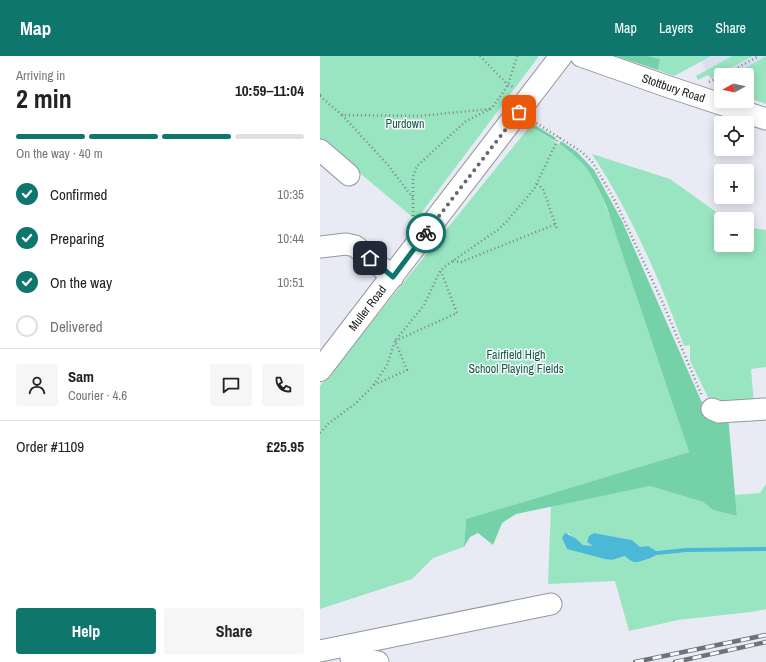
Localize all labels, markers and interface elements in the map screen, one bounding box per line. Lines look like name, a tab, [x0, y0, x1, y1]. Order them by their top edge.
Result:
text: Map	[20, 15, 51, 41]
text: Map	[615, 19, 637, 37]
text: Layers	[659, 19, 693, 37]
text: Share	[715, 19, 746, 37]
text: Arriving in	[16, 67, 65, 84]
north arrow	[714, 68, 754, 108]
map controls	[714, 68, 754, 252]
street label: Stottbury Road	[640, 70, 707, 106]
text: 10:59–11:04	[235, 80, 304, 101]
text: 2 min	[16, 81, 72, 116]
pin	[502, 95, 536, 129]
icon: bag	[508, 101, 530, 123]
park label: Purdown	[386, 116, 424, 132]
button: locate	[714, 116, 754, 156]
text: On the way · 40 m	[16, 145, 103, 162]
button: +	[714, 164, 754, 204]
icon: check	[16, 183, 38, 205]
text: Confirmed	[50, 184, 107, 205]
text: 10:35	[277, 186, 304, 203]
button: −	[714, 212, 754, 252]
courier	[406, 213, 446, 253]
icon: bike	[415, 222, 437, 244]
icon: check	[16, 227, 38, 249]
text: Preparing	[50, 228, 104, 249]
text: 10:44	[277, 230, 304, 247]
pin	[353, 241, 387, 275]
icon: home	[359, 247, 381, 269]
icon: check	[16, 271, 38, 293]
text: On the way	[50, 272, 112, 293]
text: 10:51	[277, 274, 304, 291]
street label: Muller Road	[345, 282, 390, 334]
text: Delivered	[50, 316, 103, 337]
park label: Fairfield High School Playing Fields	[468, 347, 564, 377]
button: person	[16, 364, 58, 406]
button: chat	[210, 364, 252, 406]
button: phone	[262, 364, 304, 406]
text: Sam	[68, 366, 94, 387]
text: Courier · 4.6	[68, 387, 127, 404]
text: Order #1109	[16, 436, 84, 457]
text: £25.95	[266, 436, 304, 457]
button: Help	[16, 608, 156, 654]
button: Share	[164, 608, 304, 654]

